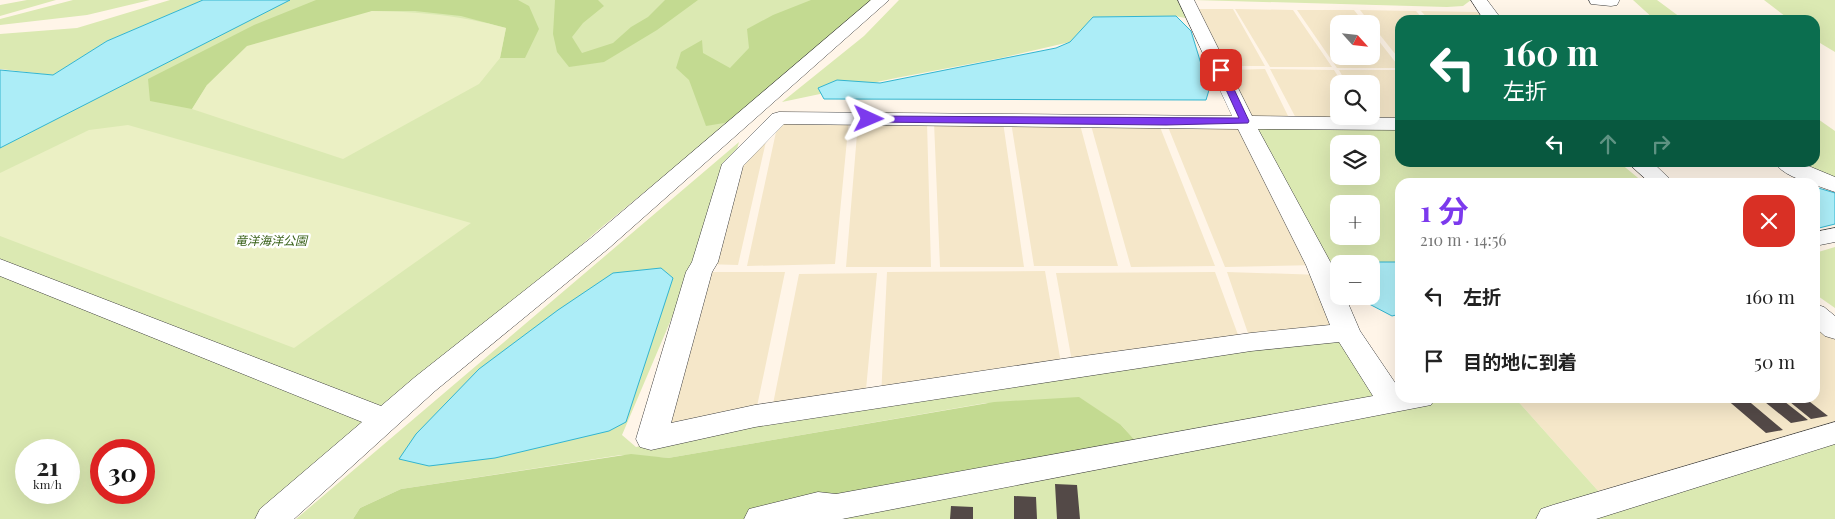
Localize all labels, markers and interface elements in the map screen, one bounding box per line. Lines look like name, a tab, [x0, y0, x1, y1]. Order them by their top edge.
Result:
north arrow	[1330, 15, 1380, 65]
map controls	[1330, 15, 1380, 305]
text: 160 m	[1503, 28, 1598, 75]
icon: left	[1420, 35, 1485, 100]
pin	[1200, 49, 1242, 91]
icon: arrive	[1207, 56, 1235, 84]
button: search	[1330, 75, 1380, 125]
text: 左折	[1503, 75, 1547, 105]
position arrow	[842, 92, 894, 144]
icon: left	[1541, 130, 1569, 158]
icon: ahead	[1594, 130, 1622, 158]
icon: right	[1647, 130, 1675, 158]
button: layers	[1330, 135, 1380, 185]
text: 1 分	[1420, 190, 1468, 230]
button: +	[1330, 195, 1380, 245]
button: close	[1743, 195, 1795, 247]
text: 210 m · 14:56	[1420, 229, 1507, 250]
park label: 竜洋海洋公園	[235, 232, 309, 248]
button: −	[1330, 255, 1380, 305]
icon: left	[1420, 282, 1448, 310]
text: 左折	[1463, 283, 1501, 309]
text: 160 m	[1745, 283, 1795, 309]
icon: arrive	[1420, 347, 1448, 375]
text: 目的地に到着	[1463, 348, 1577, 374]
text: 50 m	[1754, 348, 1795, 374]
speed limit sign: 30	[90, 439, 155, 504]
text: 21	[36, 449, 59, 482]
text: km/h	[33, 476, 62, 492]

